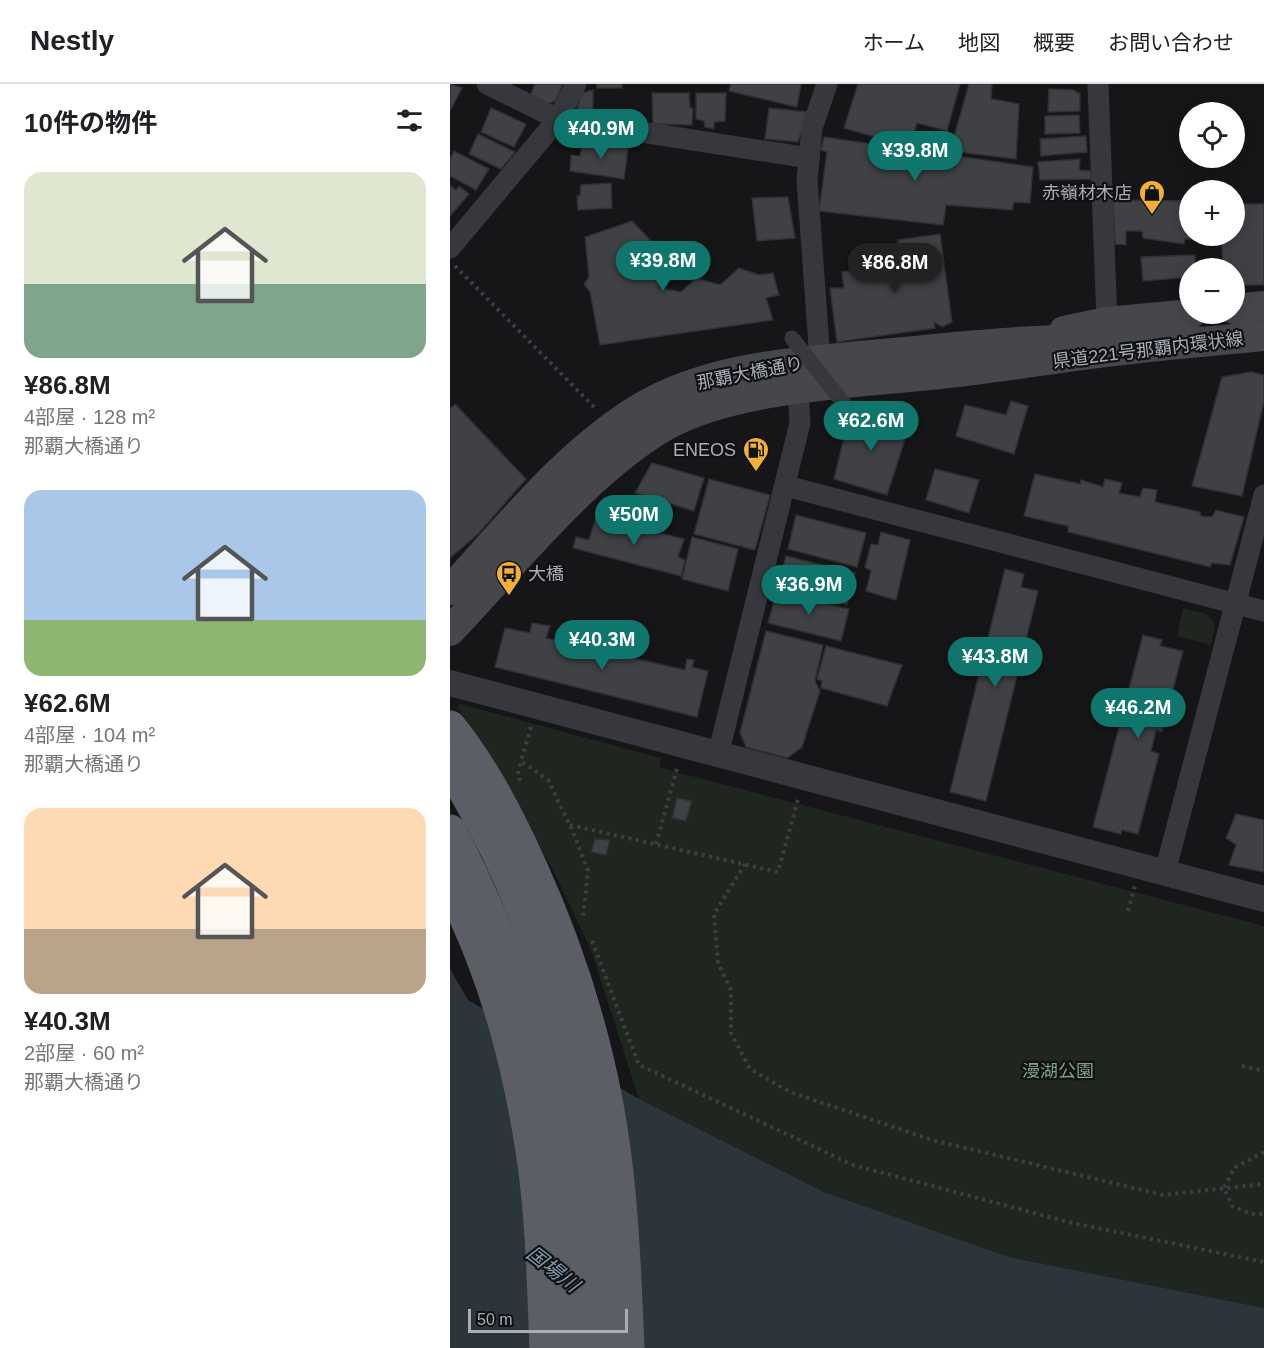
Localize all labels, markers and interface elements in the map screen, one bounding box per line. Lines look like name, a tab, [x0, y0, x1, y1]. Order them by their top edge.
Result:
text: Nestly	[30, 25, 114, 56]
text: ホーム	[863, 31, 925, 54]
text: 地図	[958, 31, 1000, 54]
text: 概要	[1033, 31, 1075, 54]
text: お問い合わせ	[1108, 31, 1234, 54]
map controls	[1179, 102, 1245, 324]
button: locate	[1179, 102, 1245, 168]
icon: filters	[393, 104, 426, 137]
text: 10件の物件	[24, 108, 157, 138]
pin: ¥40.9M	[552, 109, 650, 160]
text: ¥40.9M	[568, 117, 634, 139]
pin: ¥39.8M	[866, 131, 964, 182]
text: ¥39.8M	[882, 139, 948, 161]
shop icon: 赤嶺材木店	[1137, 178, 1167, 216]
button: +	[1179, 180, 1245, 246]
place label: 赤嶺材木店	[1042, 183, 1132, 203]
icon: home	[171, 211, 279, 319]
pin: ¥39.8M	[614, 241, 712, 292]
pin: ¥86.8M	[846, 243, 944, 294]
text: ¥39.8M	[630, 249, 696, 271]
text: ¥86.8M	[862, 251, 928, 273]
button: −	[1179, 258, 1245, 324]
street label: 県道221号那覇内環状線	[1051, 328, 1245, 372]
street label: 那覇大橋通り	[695, 353, 805, 393]
text: ¥86.8M	[24, 370, 111, 400]
pin: ¥62.6M	[822, 401, 920, 452]
text: 4部屋 · 128 m²	[24, 406, 155, 428]
text: ¥62.6M	[838, 409, 904, 431]
text: 那覇大橋通り	[24, 435, 144, 457]
fuel station icon: ENEOS	[741, 435, 771, 473]
place label: ENEOS	[673, 440, 736, 460]
pin: ¥50M	[598, 495, 670, 546]
text: ¥50M	[609, 503, 659, 525]
icon: home	[171, 529, 279, 637]
bus stop icon: 大橋	[494, 559, 524, 597]
place label: 大橋	[528, 564, 564, 584]
pin: ¥36.9M	[760, 565, 858, 616]
text: ¥36.9M	[776, 573, 842, 595]
pin: ¥40.3M	[553, 620, 651, 671]
text: ¥40.3M	[569, 628, 635, 650]
pin: ¥43.8M	[946, 637, 1044, 688]
text: ¥43.8M	[962, 645, 1028, 667]
text: ¥62.6M	[24, 688, 111, 718]
pin: ¥46.2M	[1089, 688, 1187, 739]
text: ¥46.2M	[1105, 696, 1171, 718]
text: 4部屋 · 104 m²	[24, 724, 155, 746]
text: 那覇大橋通り	[24, 753, 144, 775]
icon: home	[171, 847, 279, 955]
text: ¥40.3M	[24, 1006, 111, 1036]
text: 2部屋 · 60 m²	[24, 1042, 144, 1064]
park label: 漫湖公園	[1022, 1061, 1094, 1081]
text: 那覇大橋通り	[24, 1071, 144, 1093]
water label: 国場川	[523, 1242, 585, 1297]
scale bar	[468, 1306, 628, 1334]
text: 50 m	[477, 1311, 513, 1328]

